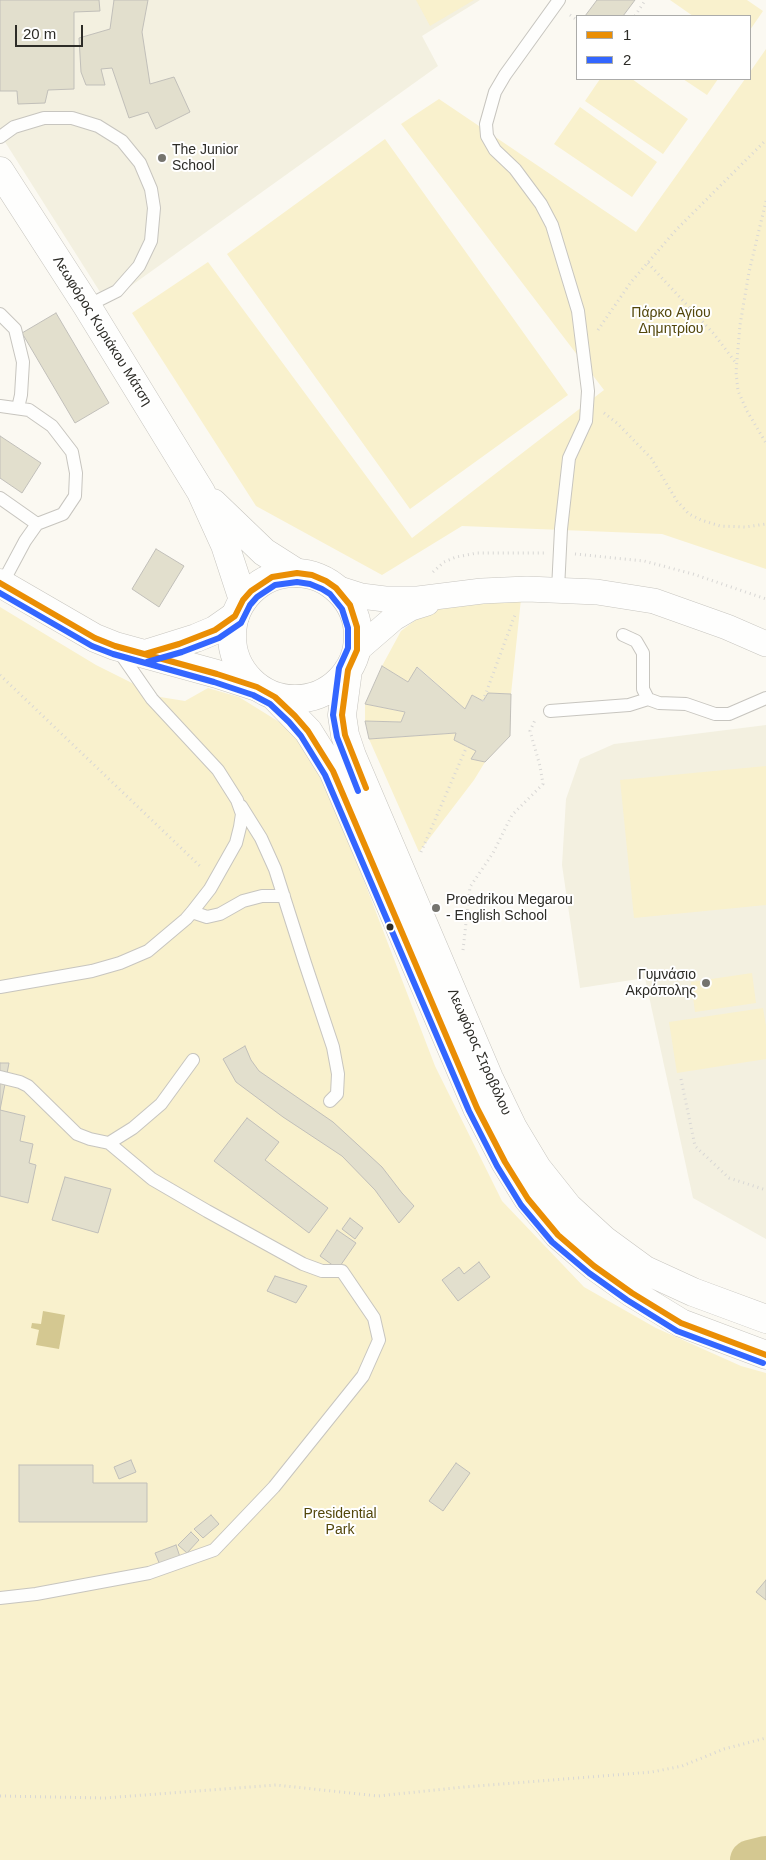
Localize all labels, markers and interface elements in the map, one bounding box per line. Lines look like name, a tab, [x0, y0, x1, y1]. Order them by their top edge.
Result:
scale bar	[18, 15, 85, 47]
legend	[576, 15, 751, 80]
text: 20 m	[23, 25, 56, 42]
text: 1	[623, 26, 631, 43]
text: 2	[623, 51, 631, 68]
place label: The Junior School	[172, 142, 238, 174]
marker: The Junior School	[156, 152, 168, 164]
street label: Λεωφόρος Κυριάκου Μάτση	[49, 253, 155, 409]
park label: Πάρκο Αγίου Δημητρίου	[631, 305, 711, 338]
place label: Proedrikou Megarou - English School	[446, 892, 573, 924]
marker: Proedrikou Megarou - English School	[430, 902, 442, 914]
unlabelled marker	[385, 922, 395, 932]
place label: Γυμνάσιο Ακρόπολης	[626, 967, 696, 1000]
marker: Γυμνάσιο Ακρόπολης	[700, 977, 712, 989]
street label: Λεωφόρος Στροβόλου	[443, 986, 515, 1118]
park label: Presidential Park	[303, 1506, 377, 1538]

